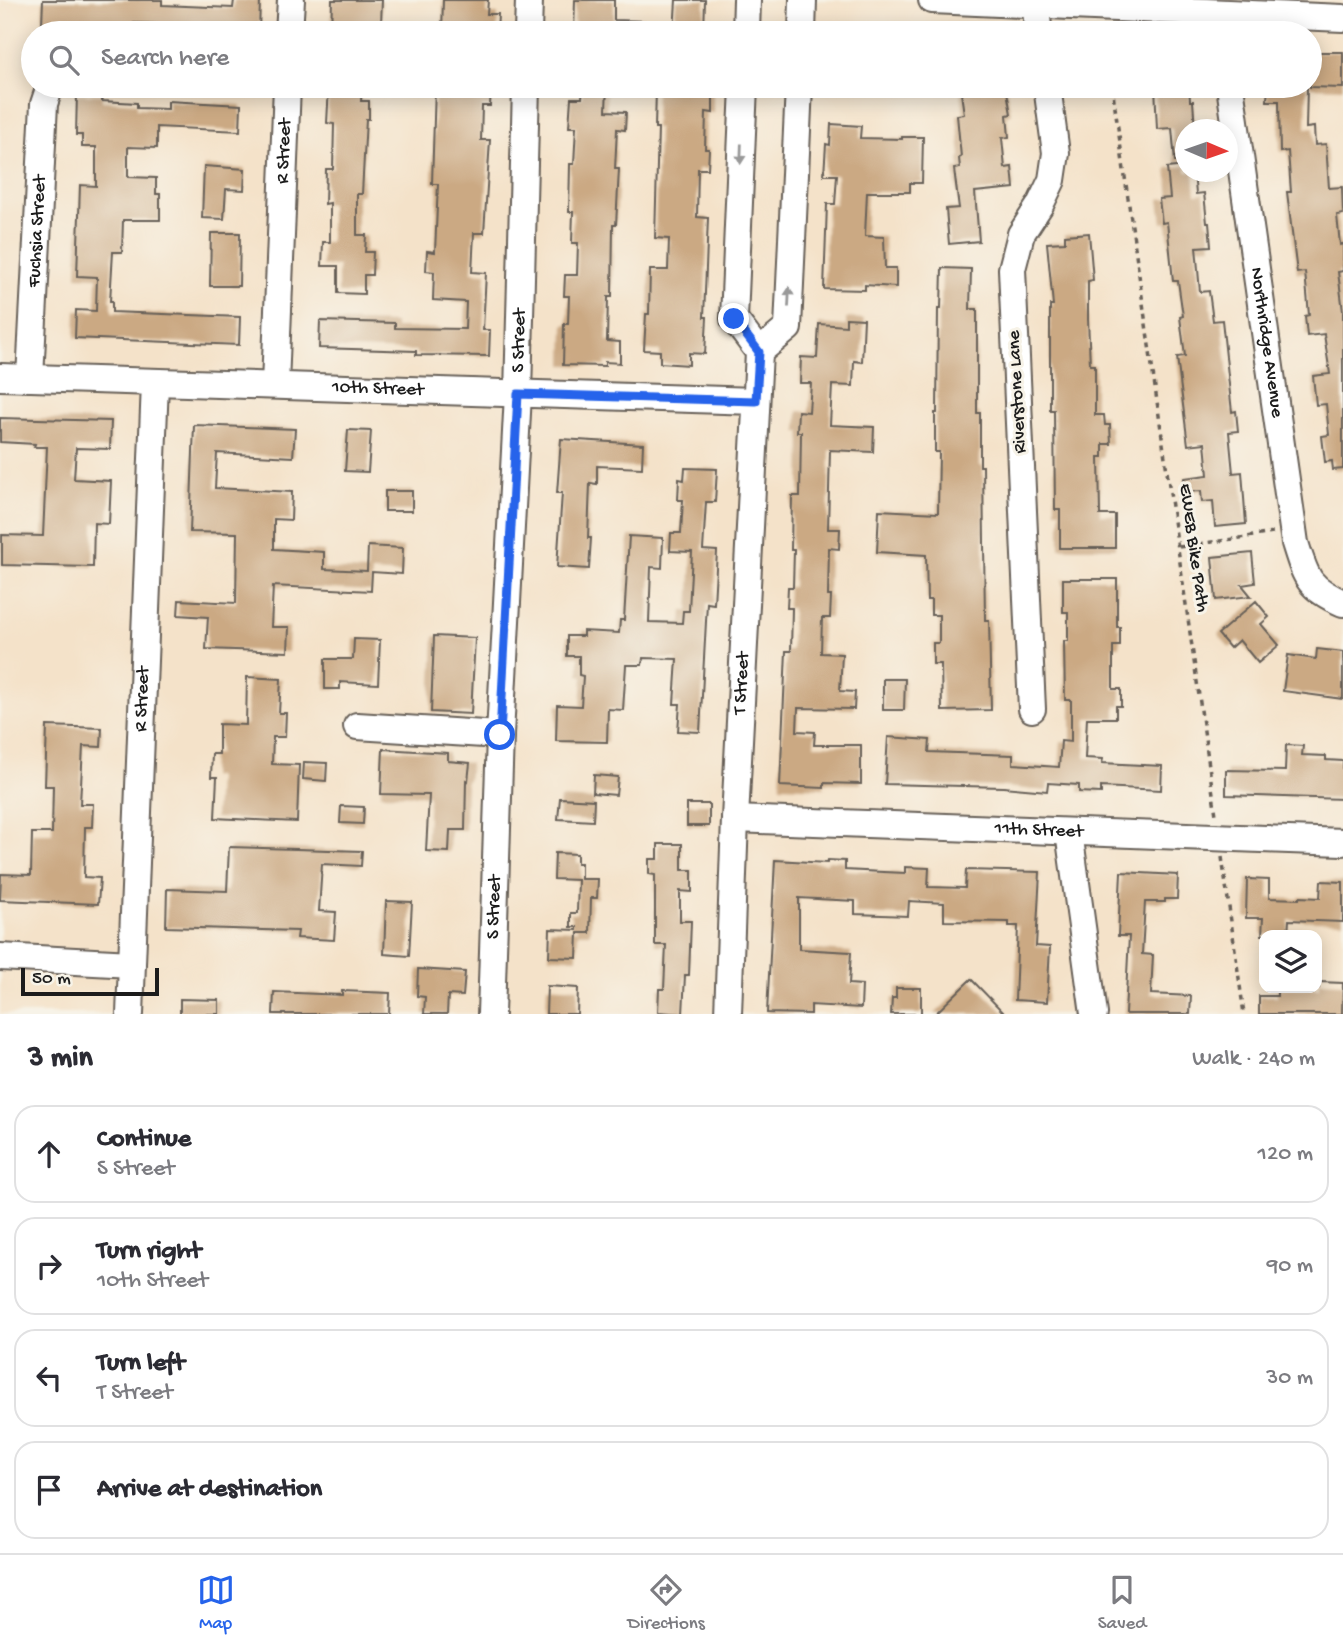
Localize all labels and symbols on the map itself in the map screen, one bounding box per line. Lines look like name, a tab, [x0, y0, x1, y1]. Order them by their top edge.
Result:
street label: R Street	[272, 116, 297, 184]
north arrow	[1175, 119, 1238, 182]
one-way arrow	[735, 143, 746, 165]
street label: Fuchsia Street	[23, 172, 52, 289]
street label: Northridge Avenue	[1244, 266, 1289, 419]
one-way arrow	[784, 286, 795, 308]
route end	[718, 303, 749, 334]
street label: S Street	[507, 306, 532, 373]
street label: Riverstone Lane	[1003, 330, 1033, 454]
street label: 10th Street	[331, 376, 426, 402]
street label: EWEB Bike Path	[1173, 482, 1213, 614]
street label: T Street	[729, 649, 755, 716]
street label: R Street	[130, 664, 155, 732]
route start	[484, 719, 515, 750]
street label: 11th Street	[993, 817, 1086, 844]
street label: S Street	[482, 872, 507, 939]
scale bar	[21, 965, 159, 997]

